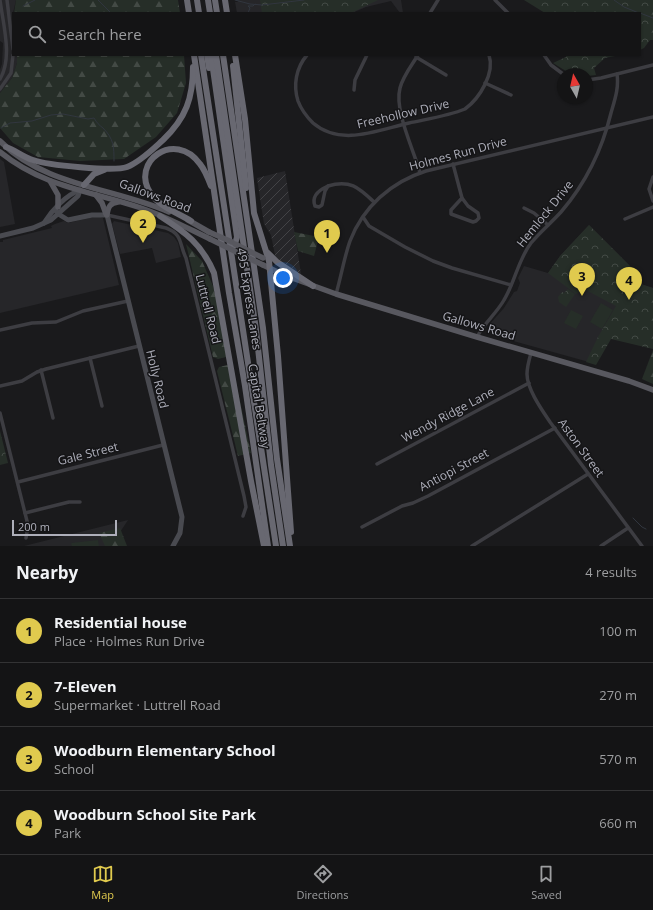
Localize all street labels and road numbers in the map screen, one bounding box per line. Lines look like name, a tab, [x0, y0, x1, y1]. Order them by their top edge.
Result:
street label: Freehollow Drive	[355, 95, 451, 132]
street label: Holmes Run Drive	[407, 132, 509, 175]
street label: Gallows Road	[117, 175, 194, 216]
street label: Hemlock Drive	[512, 176, 577, 251]
street label: 495 Express Lanes	[233, 247, 266, 351]
street label: Luttrell Road	[192, 272, 225, 346]
street label: Gallows Road	[441, 307, 518, 344]
street label: Holly Road	[142, 348, 173, 410]
street label: Capital Beltway	[244, 362, 275, 450]
street label: Wendy Ridge Lane	[398, 383, 497, 446]
street label: Aston Street	[554, 415, 609, 481]
street label: Gale Street	[56, 438, 120, 469]
street label: Antiopi Street	[416, 444, 492, 495]

